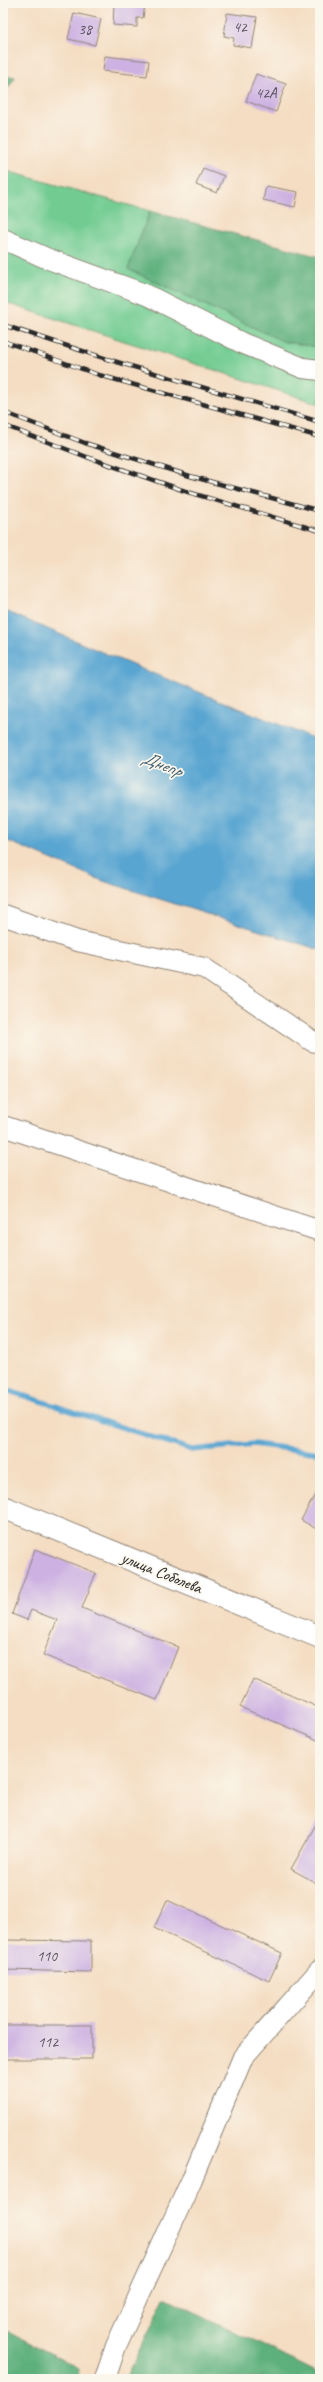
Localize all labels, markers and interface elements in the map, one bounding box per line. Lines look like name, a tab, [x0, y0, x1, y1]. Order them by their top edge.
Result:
house number: 42	[233, 18, 248, 37]
house number: 38	[78, 20, 93, 39]
house number: 42А	[255, 84, 278, 103]
water label: Днепр	[138, 746, 187, 782]
street label: улица Соболева	[117, 1546, 207, 1599]
house number: 110	[37, 1947, 58, 1966]
house number: 112	[38, 2033, 59, 2052]

